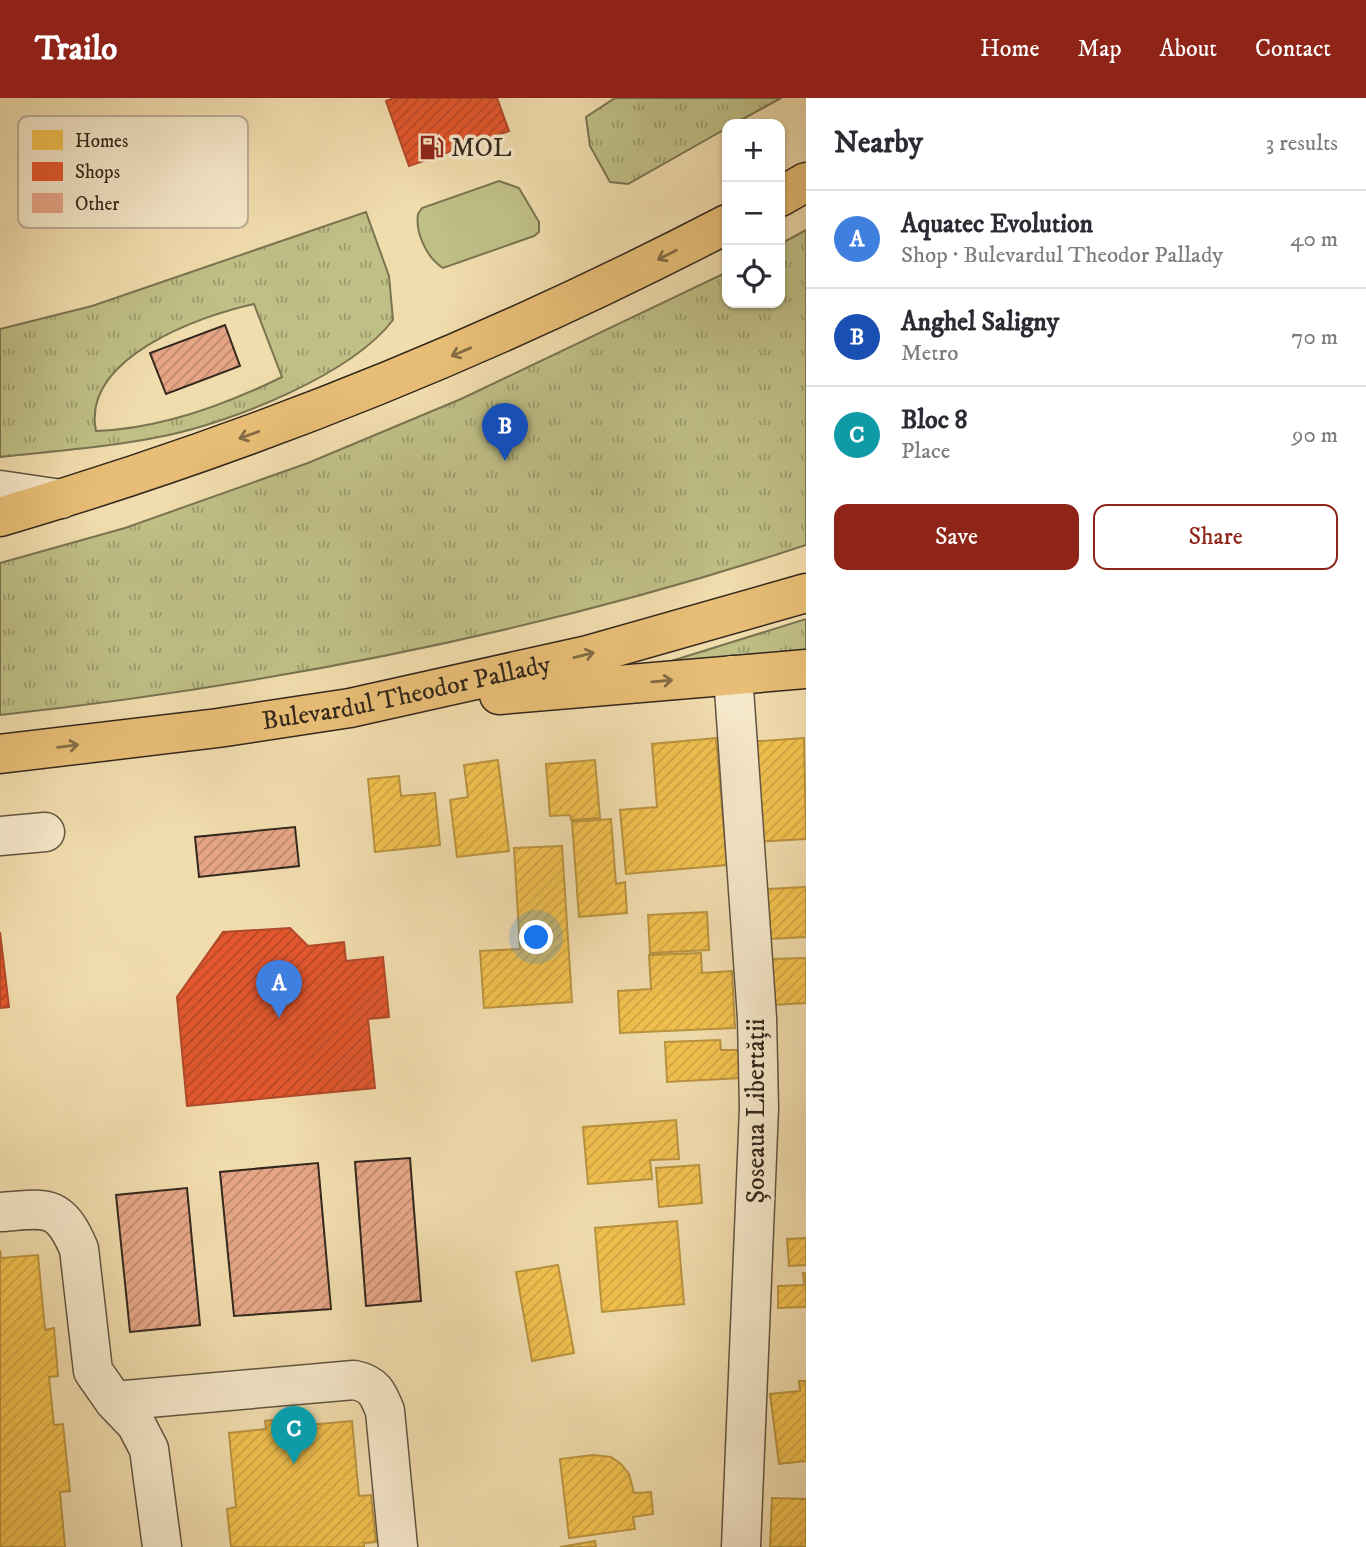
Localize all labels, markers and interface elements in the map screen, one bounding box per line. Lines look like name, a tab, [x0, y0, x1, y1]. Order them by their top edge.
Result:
text: Trailo	[35, 29, 117, 70]
text: Home	[980, 34, 1039, 64]
text: Map	[1077, 34, 1122, 64]
text: About	[1160, 34, 1217, 64]
text: Contact	[1255, 34, 1331, 64]
legend	[18, 116, 248, 228]
map controls	[722, 119, 785, 308]
button: +	[722, 119, 785, 182]
text: Nearby	[834, 125, 923, 162]
text: 3 results	[1266, 129, 1338, 158]
text: Homes	[75, 130, 128, 153]
place label: MOL	[451, 132, 512, 165]
fuel station icon: MOL	[417, 134, 445, 162]
text: Shops	[75, 161, 120, 184]
button: −	[722, 182, 785, 245]
text: Other	[75, 193, 119, 216]
text: Aquatec Evolution	[901, 208, 1093, 241]
text: A	[850, 225, 864, 254]
text: 40 m	[1290, 225, 1338, 254]
text: Shop · Bulevardul Theodor Pallady	[901, 241, 1223, 270]
button: locate	[722, 245, 785, 308]
one-way arrow	[657, 249, 678, 263]
text: Anghel Saligny	[901, 306, 1059, 339]
text: B	[850, 323, 864, 352]
text: 70 m	[1291, 323, 1338, 352]
text: Metro	[901, 339, 958, 368]
one-way arrow	[450, 346, 472, 359]
pin: B	[482, 403, 528, 461]
text: Bloc 8	[901, 404, 967, 437]
text: C	[849, 421, 865, 450]
text: 90 m	[1292, 421, 1338, 450]
one-way arrow	[239, 430, 261, 442]
text: Place	[901, 437, 950, 466]
button: Save	[834, 504, 1079, 570]
button: Share	[1093, 504, 1338, 570]
street label: Bulevardul Theodor Pallady	[259, 647, 554, 738]
one-way arrow	[572, 648, 595, 661]
one-way arrow	[651, 674, 673, 687]
one-way arrow	[56, 739, 79, 752]
your location	[519, 920, 553, 954]
pin: A	[256, 960, 302, 1018]
street label: Șoseaua Libertății	[740, 1018, 773, 1204]
pin: C	[271, 1406, 317, 1464]

